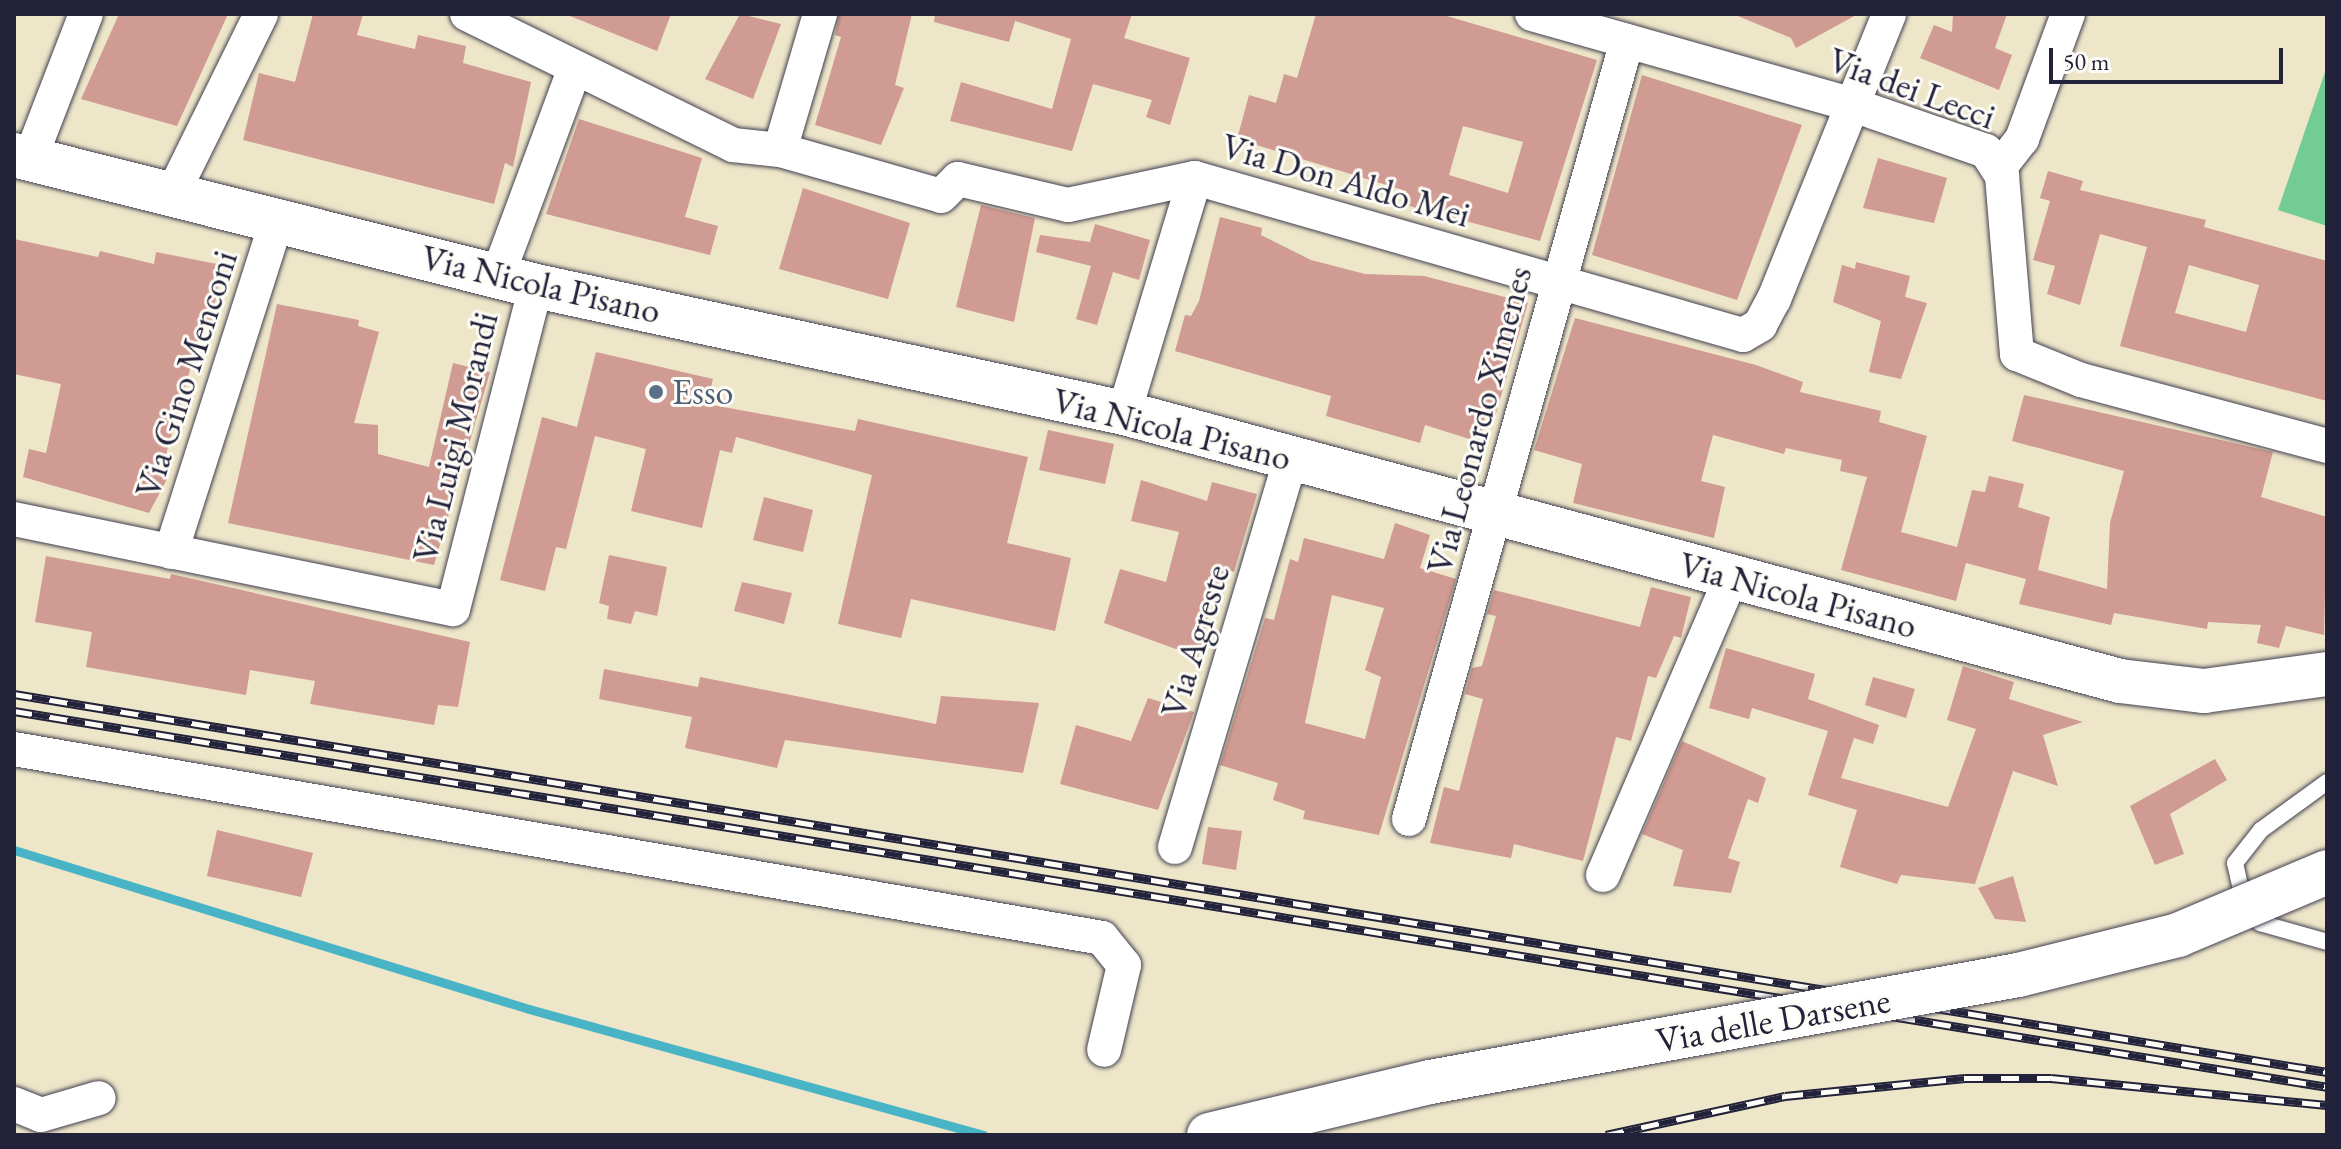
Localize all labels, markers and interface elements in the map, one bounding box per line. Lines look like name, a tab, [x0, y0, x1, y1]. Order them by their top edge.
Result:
scale bar	[2053, 32, 2287, 82]
street label: Via dei Lecci	[1823, 38, 2001, 138]
text: 50 m	[2063, 46, 2110, 77]
street label: Via Don Aldo Mei	[1217, 124, 1475, 236]
street label: Via Nicola Pisano	[417, 235, 665, 333]
street label: Via Gino Menconi	[126, 245, 246, 503]
street label: Via Leonardo Ximenes	[1417, 262, 1541, 578]
street label: Via Luigi Morandi	[403, 307, 507, 567]
place label: Esso	[672, 370, 733, 414]
street label: Via Nicola Pisano	[1048, 379, 1296, 479]
marker: Esso	[647, 383, 665, 401]
street label: Via Nicola Pisano	[1675, 543, 1921, 647]
street label: Via Agreste	[1151, 559, 1239, 723]
street label: Via delle Darsene	[1653, 978, 1893, 1062]

